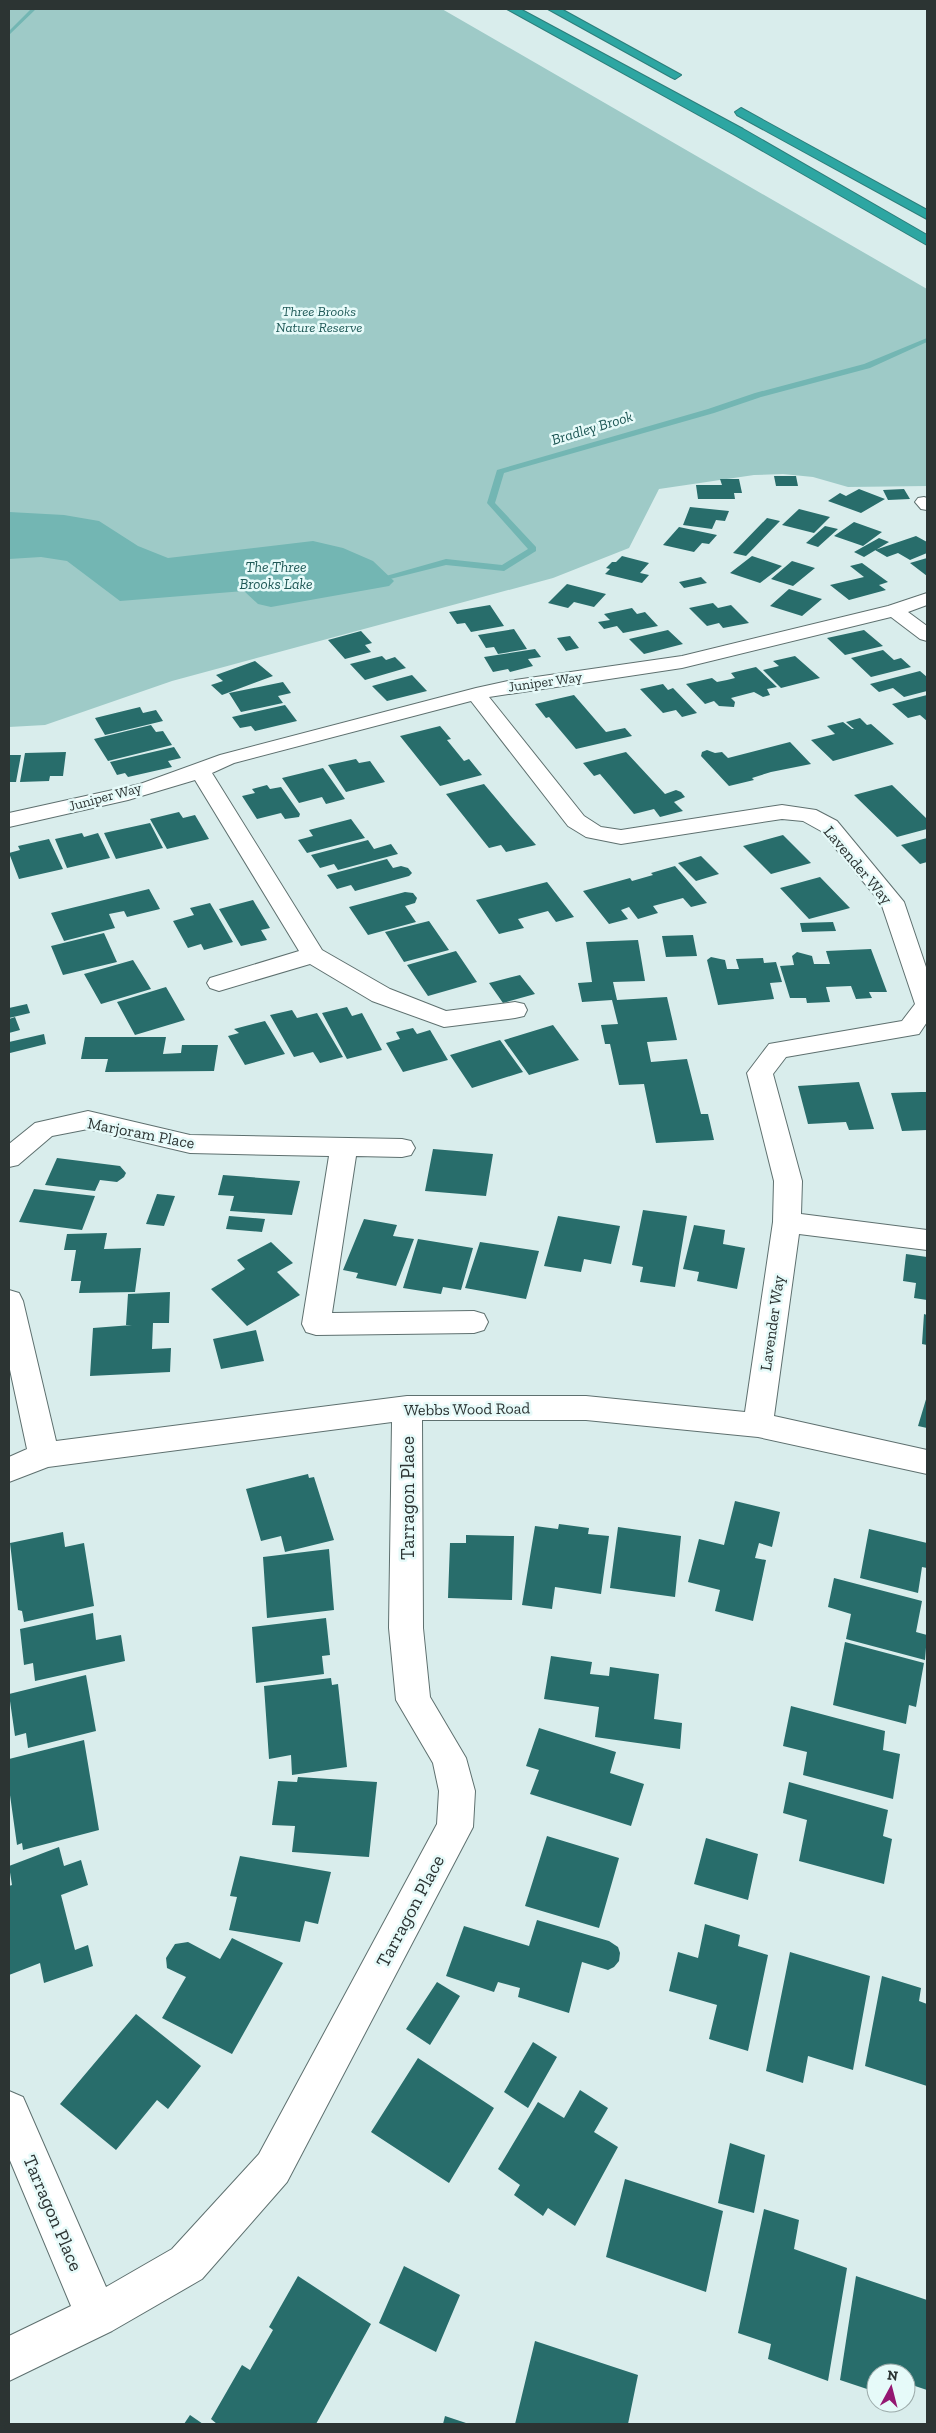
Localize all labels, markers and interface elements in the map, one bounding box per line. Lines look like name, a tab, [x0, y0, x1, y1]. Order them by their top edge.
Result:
park label: Three Brooks Nature Reserve	[276, 303, 362, 336]
water label: Bradley Brook	[549, 407, 635, 449]
water label: The Three Brooks Lake	[239, 558, 313, 593]
street label: Juniper Way	[507, 668, 584, 696]
street label: Juniper Way	[67, 779, 144, 815]
street label: Lavender Way	[820, 822, 897, 909]
street label: Marjoram Place	[86, 1113, 196, 1153]
street label: Lavender Way	[756, 1273, 788, 1372]
street label: Webbs Wood Road	[404, 1398, 531, 1420]
street label: Tarragon Place	[396, 1436, 419, 1560]
street label: Tarragon Place	[371, 1851, 449, 1971]
street label: Tarragon Place	[18, 2152, 88, 2275]
north arrow	[866, 2363, 916, 2413]
text: N	[886, 2367, 899, 2385]

